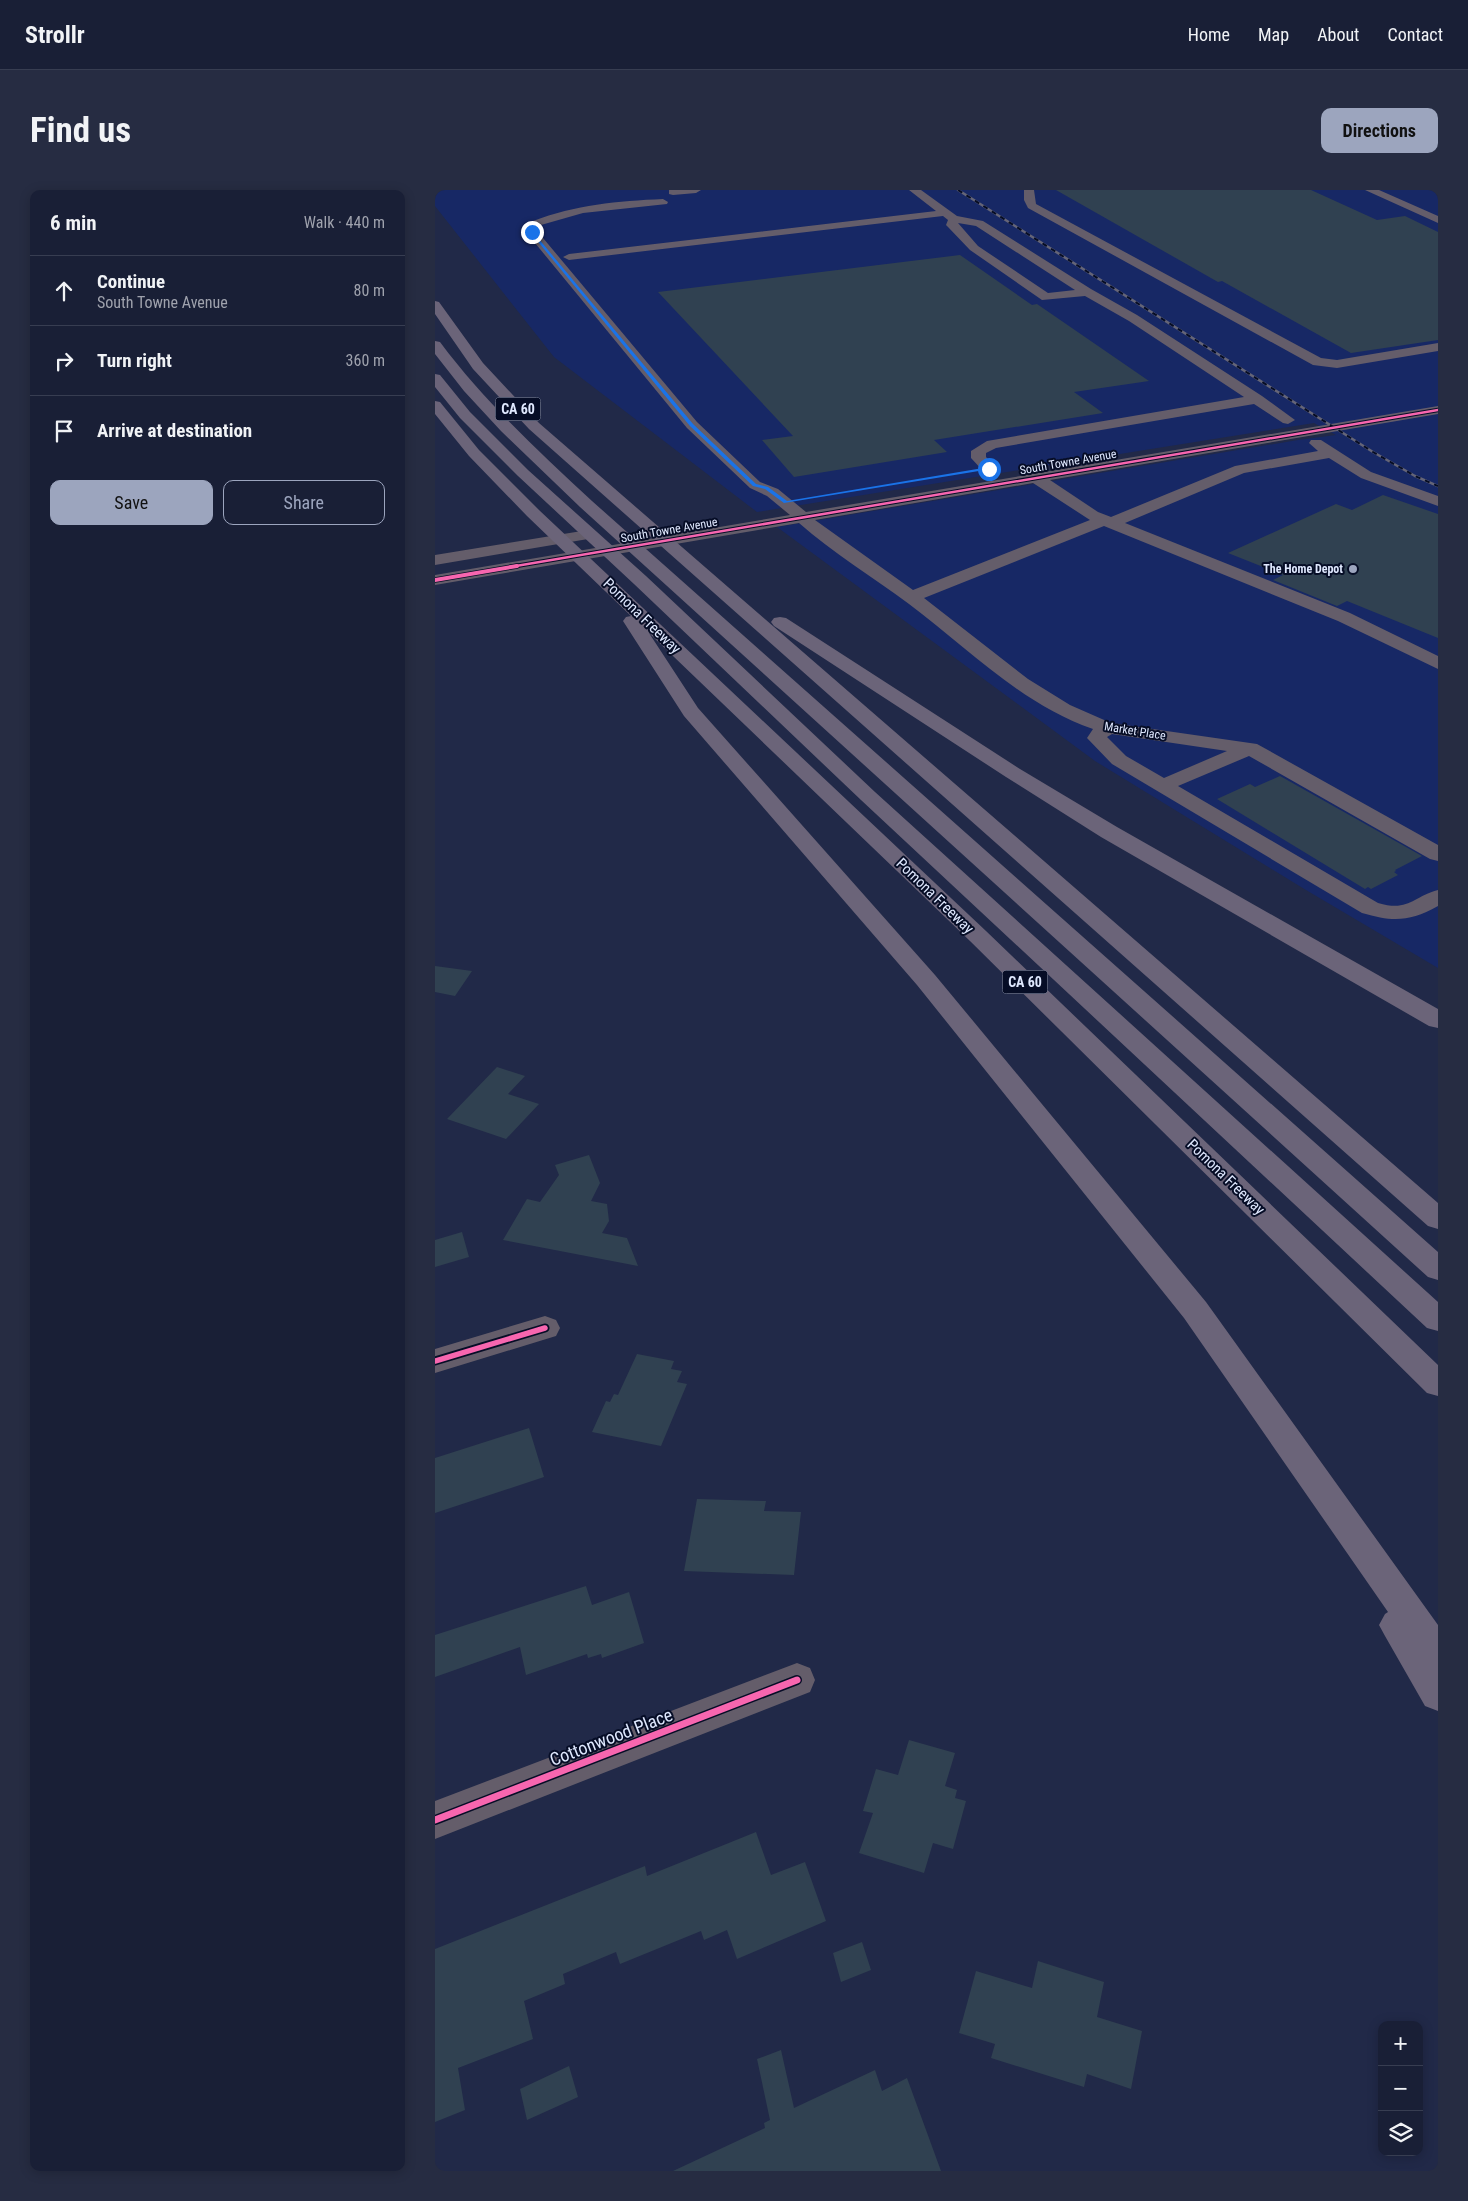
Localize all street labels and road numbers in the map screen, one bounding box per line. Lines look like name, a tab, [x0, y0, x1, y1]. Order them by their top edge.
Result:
road number: CA 60	[496, 398, 541, 420]
street label: South Towne Avenue	[1018, 447, 1118, 477]
street label: South Towne Avenue	[619, 515, 719, 545]
street label: Pomona Freeway	[599, 574, 685, 658]
street label: Market Place	[1103, 719, 1167, 743]
street label: Pomona Freeway	[892, 854, 978, 938]
road number: CA 60	[1003, 970, 1047, 994]
street label: Pomona Freeway	[1183, 1135, 1269, 1219]
street label: Cottonwood Place	[547, 1704, 675, 1770]

